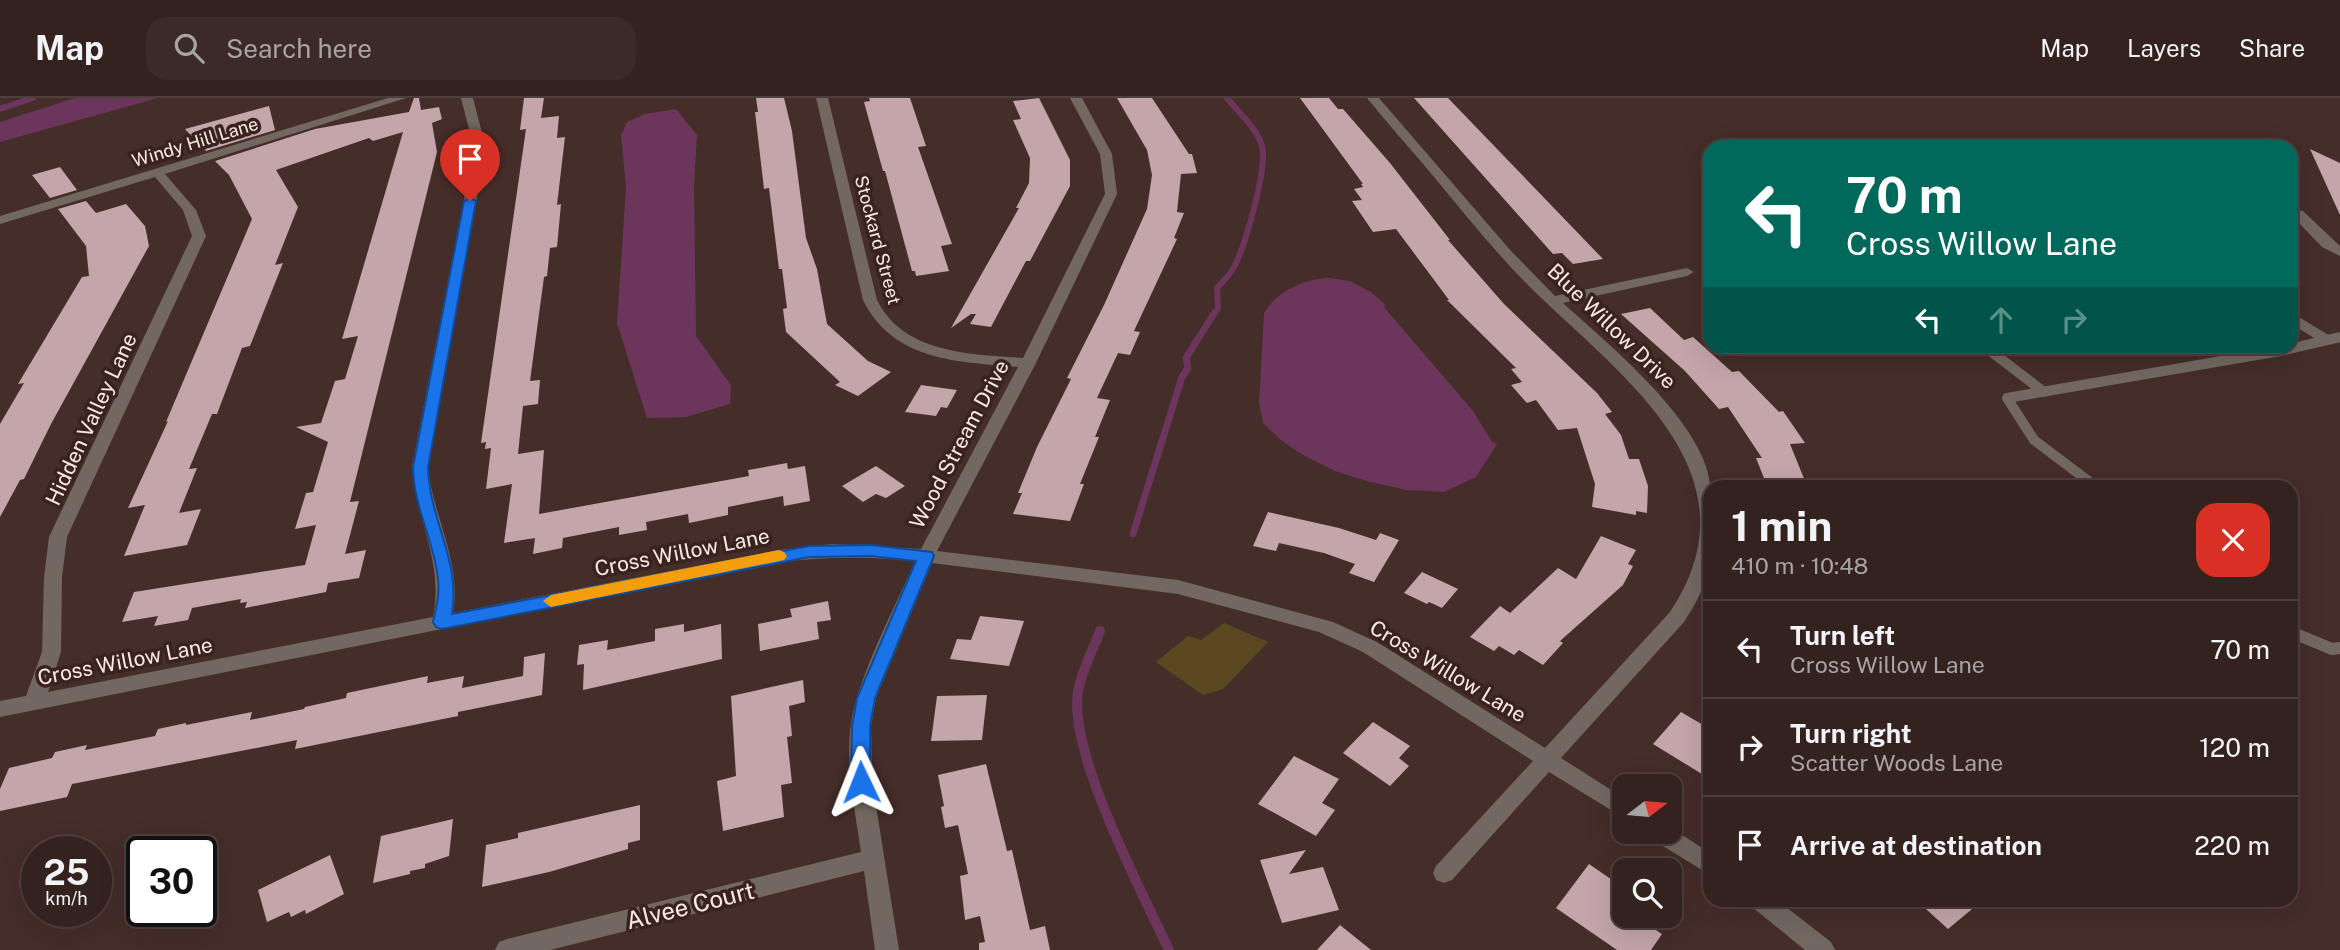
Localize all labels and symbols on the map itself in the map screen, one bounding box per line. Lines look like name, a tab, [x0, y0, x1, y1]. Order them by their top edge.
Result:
street label: Windy Hill Lane	[129, 113, 261, 171]
pin	[440, 129, 500, 201]
street label: Stockard Street	[851, 173, 905, 307]
street label: Blue Willow Drive	[1542, 258, 1682, 394]
street label: Hidden Valley Lane	[40, 329, 142, 509]
street label: Wood Stream Drive	[904, 355, 1014, 533]
street label: Cross Willow Lane	[592, 523, 772, 581]
street label: Cross Willow Lane	[1365, 614, 1531, 728]
street label: Cross Willow Lane	[35, 632, 215, 690]
position arrow	[824, 745, 898, 819]
north arrow	[1612, 774, 1682, 844]
speed limit sign: 30	[126, 836, 217, 927]
street label: Alvee Court	[623, 876, 757, 934]

